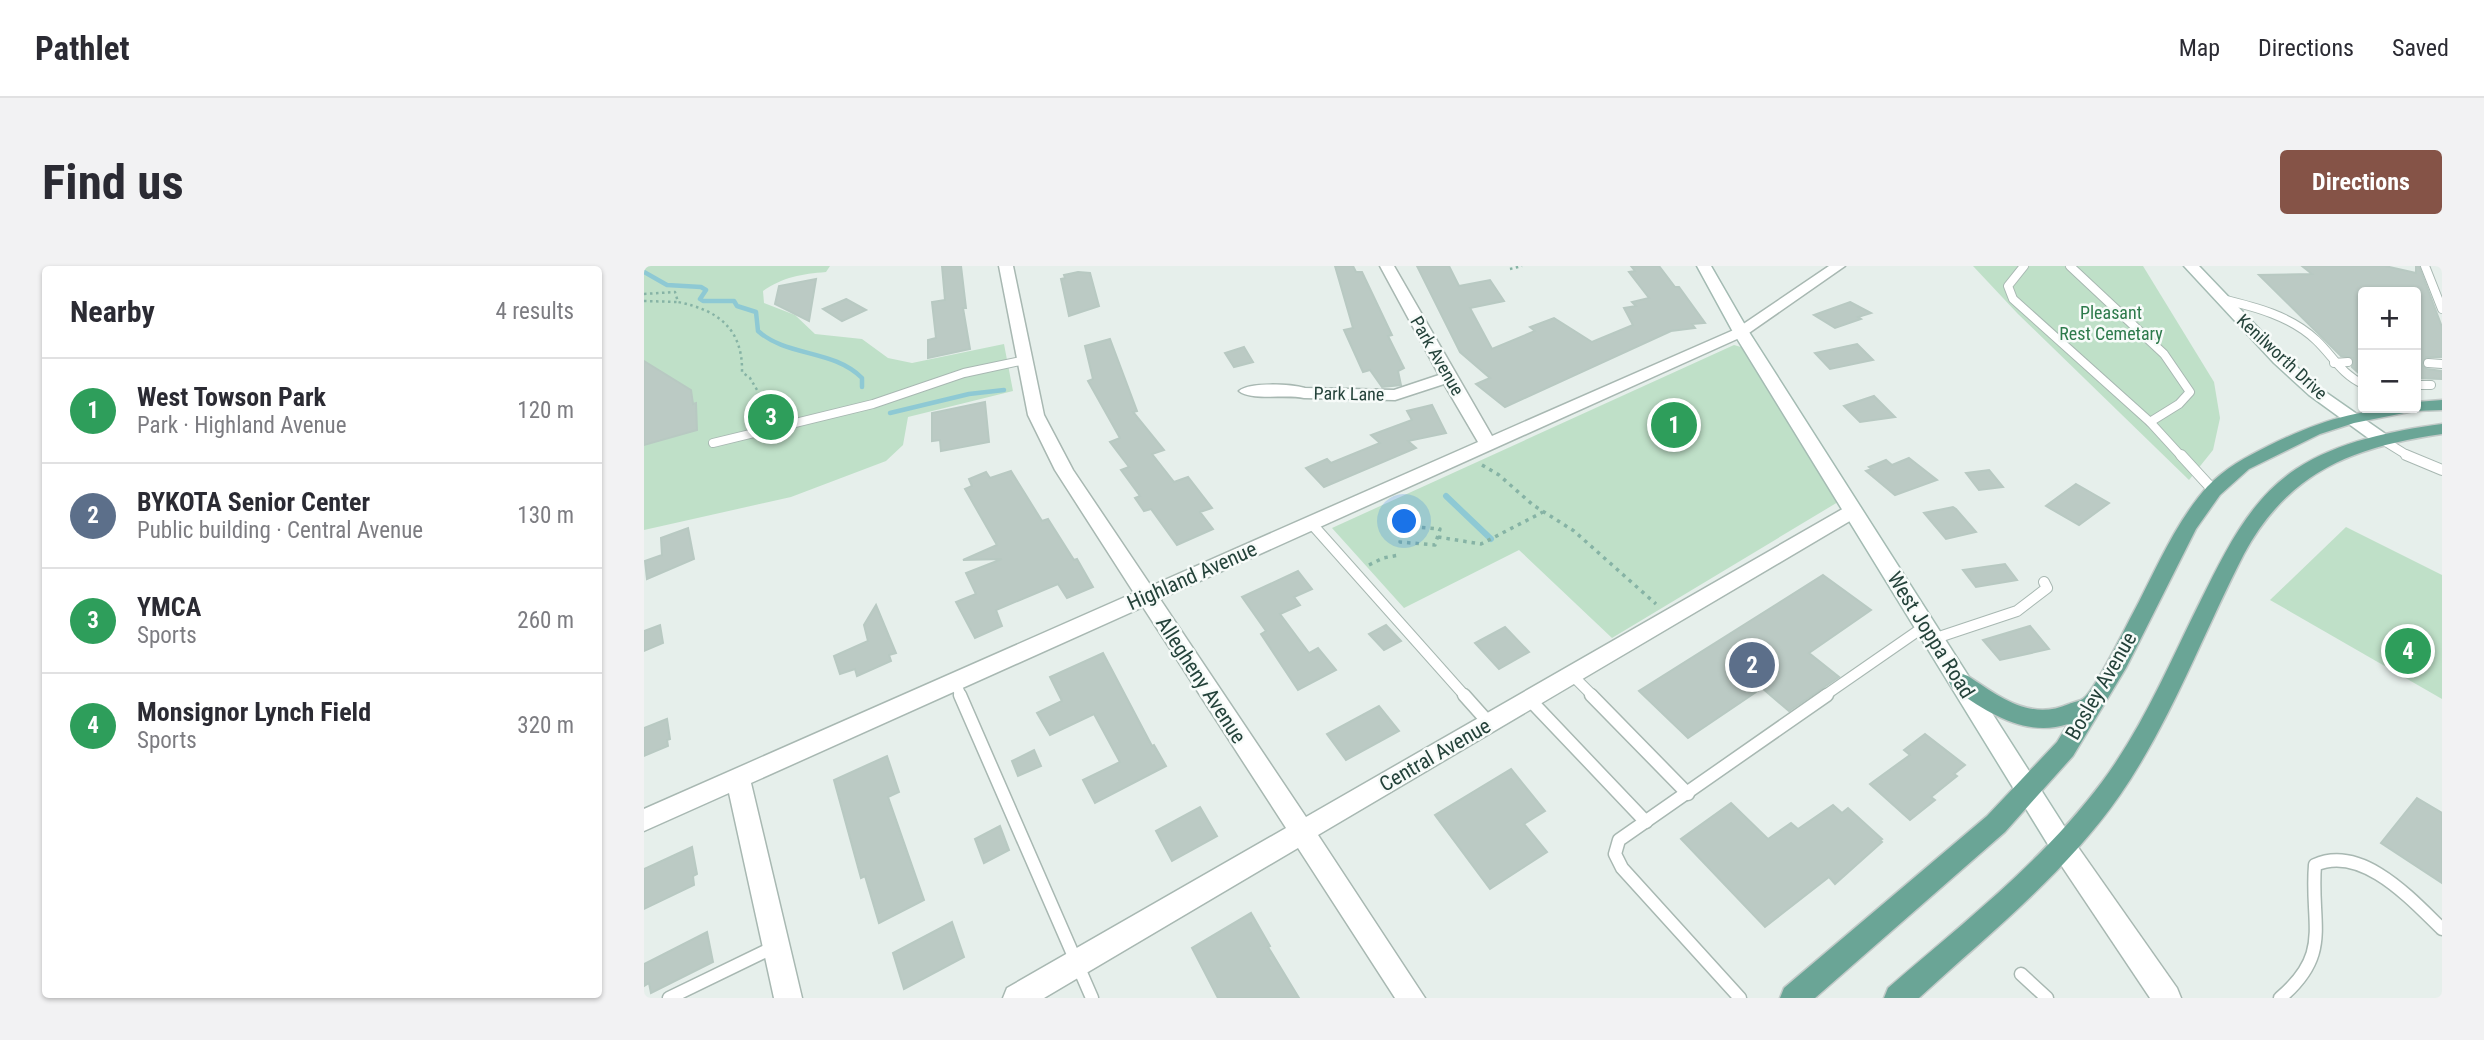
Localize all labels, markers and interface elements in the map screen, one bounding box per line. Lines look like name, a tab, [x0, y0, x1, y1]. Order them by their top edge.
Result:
text: Pathlet	[35, 29, 130, 68]
text: Map	[2179, 34, 2220, 62]
text: Directions	[2258, 34, 2354, 62]
text: Saved	[2392, 34, 2449, 62]
button: Directions	[2280, 150, 2442, 214]
text: Find us	[42, 154, 184, 211]
map controls	[2358, 287, 2421, 413]
button: +	[2358, 287, 2421, 350]
text: Nearby	[70, 294, 155, 329]
text: 4 results	[496, 298, 574, 325]
park label: Pleasant Rest Cemetary	[2059, 302, 2163, 344]
street label: Kenilworth Drive	[2233, 309, 2332, 404]
street label: Park Avenue	[1406, 312, 1469, 399]
button: −	[2358, 350, 2421, 413]
text: West Towson Park	[137, 382, 326, 412]
street label: Park Lane	[1314, 382, 1384, 405]
pin: 3	[748, 391, 794, 443]
text: 1	[87, 397, 99, 424]
text: 120 m	[517, 397, 574, 424]
pin: 1	[1651, 399, 1697, 451]
text: Park · Highland Avenue	[137, 412, 347, 439]
text: BYKOTA Senior Center	[137, 487, 370, 517]
text: 2	[87, 502, 99, 529]
text: 130 m	[517, 502, 574, 529]
your location	[1387, 504, 1421, 538]
text: Public building · Central Avenue	[137, 517, 423, 544]
street label: Highland Avenue	[1124, 537, 1261, 615]
street label: West Joppa Road	[1883, 567, 1979, 703]
text: YMCA	[137, 592, 201, 622]
text: 3	[87, 607, 99, 634]
text: 260 m	[517, 607, 574, 634]
street label: Allegheny Avenue	[1151, 612, 1251, 748]
text: Sports	[137, 622, 197, 649]
pin: 4	[2385, 625, 2431, 677]
street label: Bosley Avenue	[2061, 628, 2142, 744]
pin: 2	[1729, 639, 1775, 691]
text: Monsignor Lynch Field	[137, 697, 371, 727]
text: 4	[87, 712, 99, 739]
text: 320 m	[517, 712, 574, 739]
street label: Central Avenue	[1375, 713, 1495, 796]
text: Sports	[137, 727, 197, 754]

